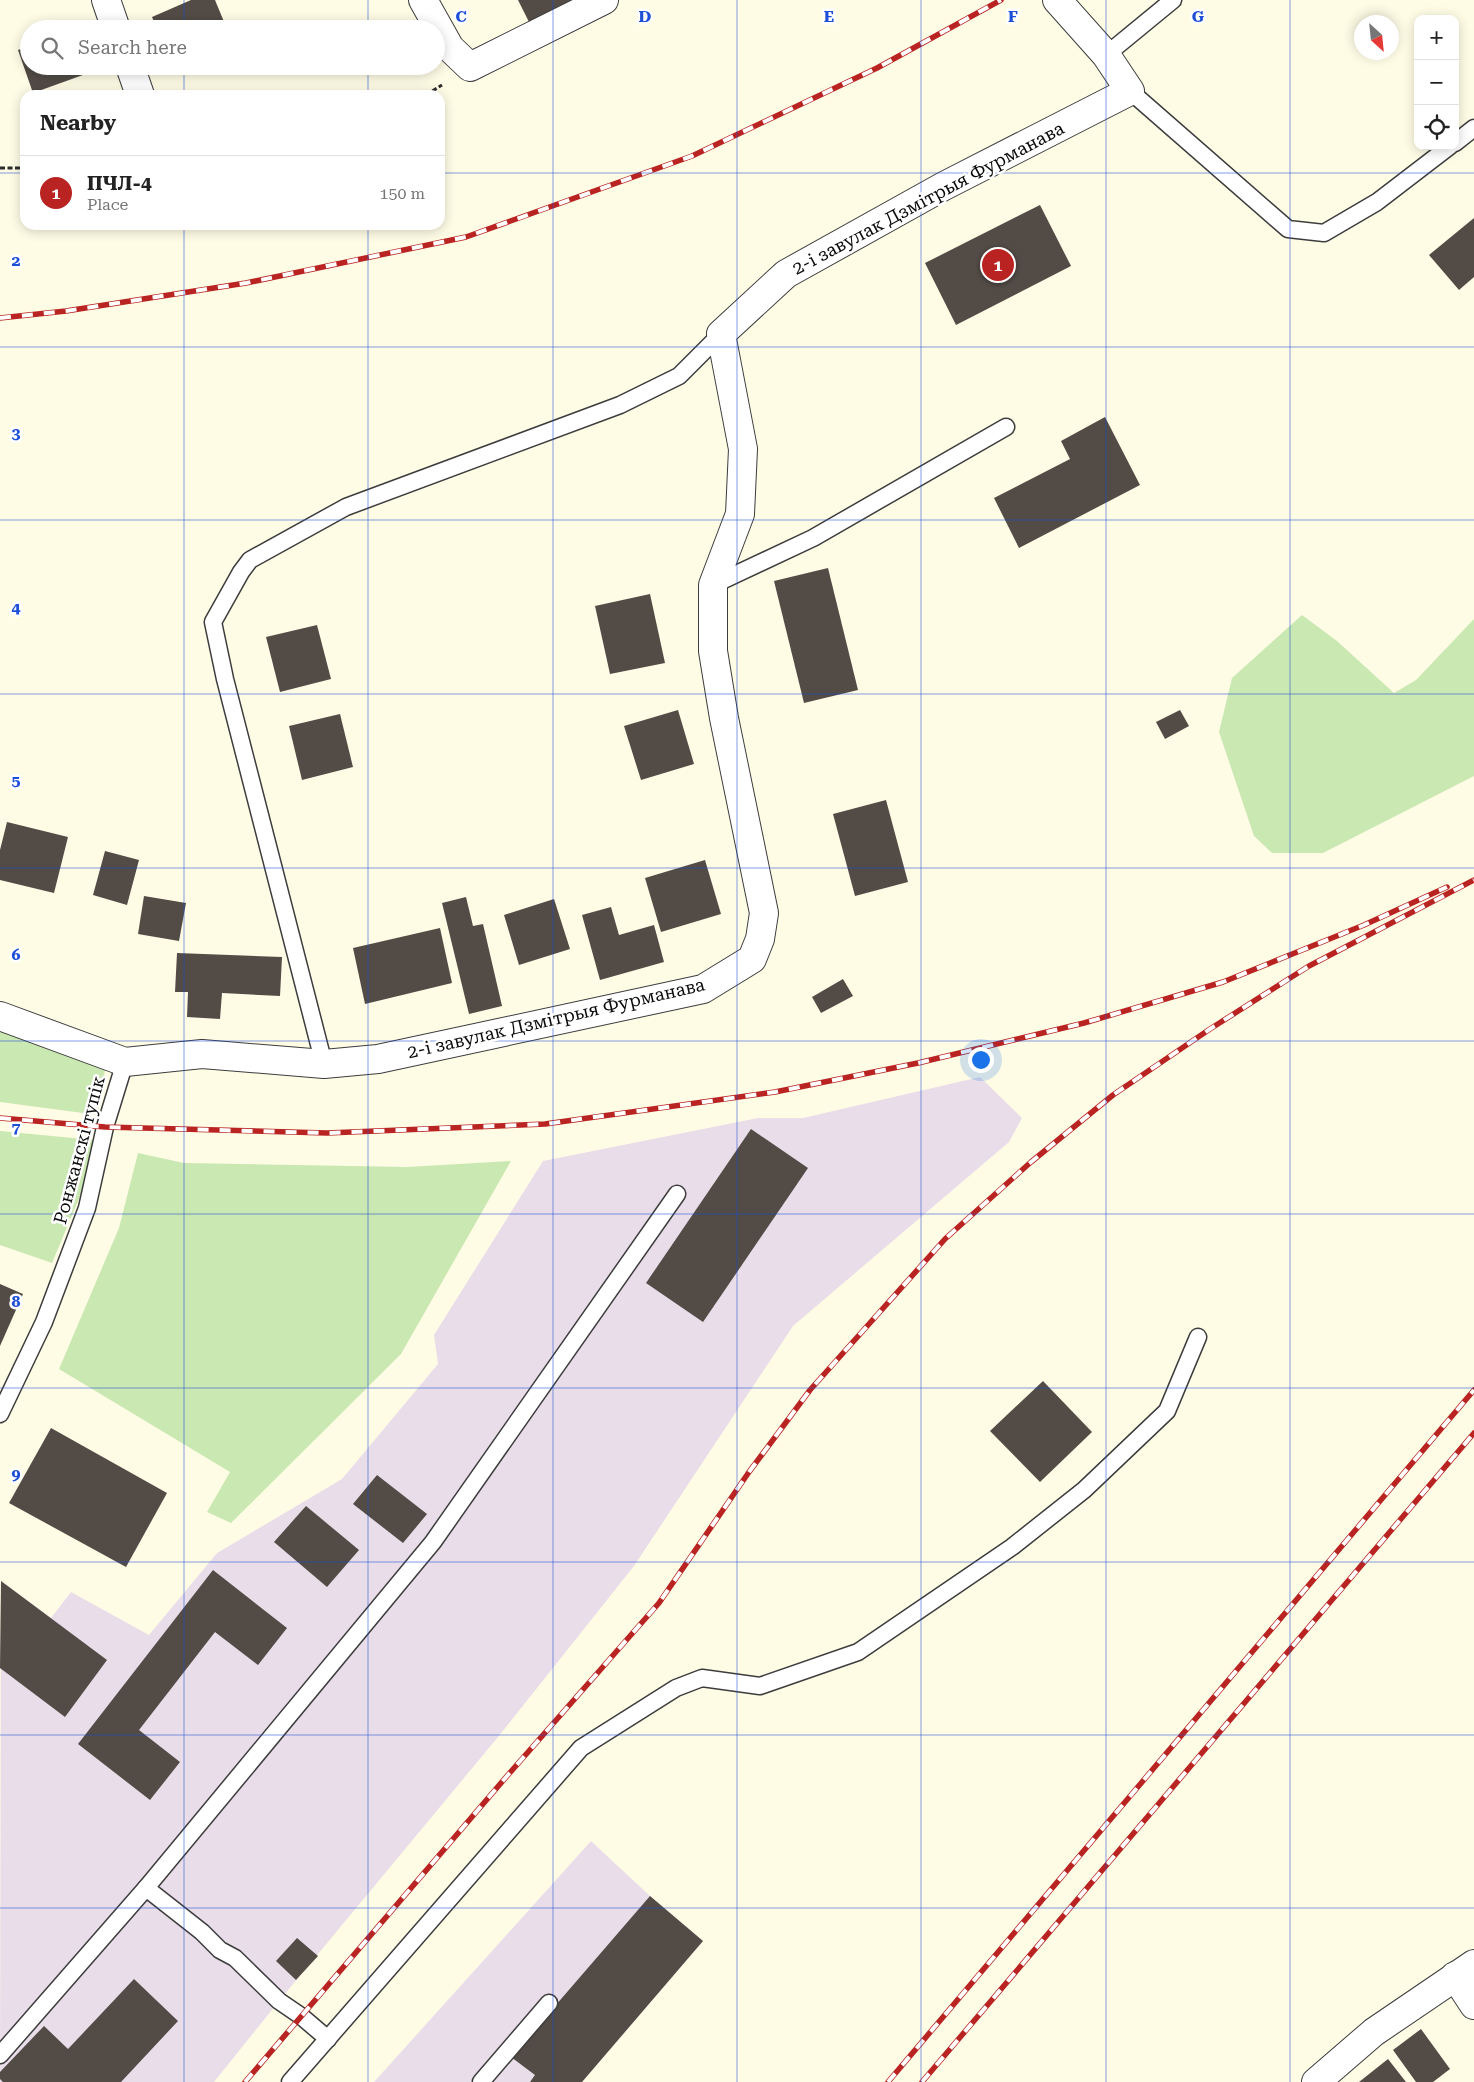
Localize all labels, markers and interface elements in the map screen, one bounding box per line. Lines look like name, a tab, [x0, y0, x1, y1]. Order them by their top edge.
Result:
text: C	[455, 7, 467, 26]
text: D	[639, 7, 652, 26]
text: E	[824, 7, 834, 26]
text: F	[1008, 7, 1018, 26]
text: G	[1192, 7, 1205, 26]
north arrow	[1354, 15, 1399, 60]
map controls	[1414, 15, 1459, 150]
button: +	[1414, 15, 1459, 60]
search box	[20, 20, 445, 75]
icon: search	[38, 34, 66, 62]
text: Search here	[78, 36, 187, 59]
button: −	[1414, 60, 1459, 105]
button: locate	[1414, 105, 1459, 150]
text: Nearby	[40, 111, 116, 135]
street label: 2-і завулак Дзмітрыя Фурманава	[789, 117, 1068, 279]
text: ПЧЛ-4	[87, 172, 152, 195]
text: 1	[52, 184, 60, 203]
text: 150 m	[379, 184, 425, 203]
text: Place	[87, 195, 128, 214]
pin: 1	[982, 246, 1014, 284]
text: 2	[12, 251, 21, 270]
text: 3	[12, 424, 21, 443]
text: 4	[12, 598, 21, 617]
text: 5	[12, 771, 21, 790]
text: 6	[12, 945, 21, 964]
street label: 2-і завулак Дзмітрыя Фурманава	[405, 973, 707, 1062]
your location	[968, 1047, 994, 1073]
street label: Ронжанскі тупік	[49, 1074, 109, 1226]
text: 7	[12, 1118, 21, 1137]
text: 8	[12, 1292, 21, 1311]
text: 9	[12, 1465, 21, 1484]

